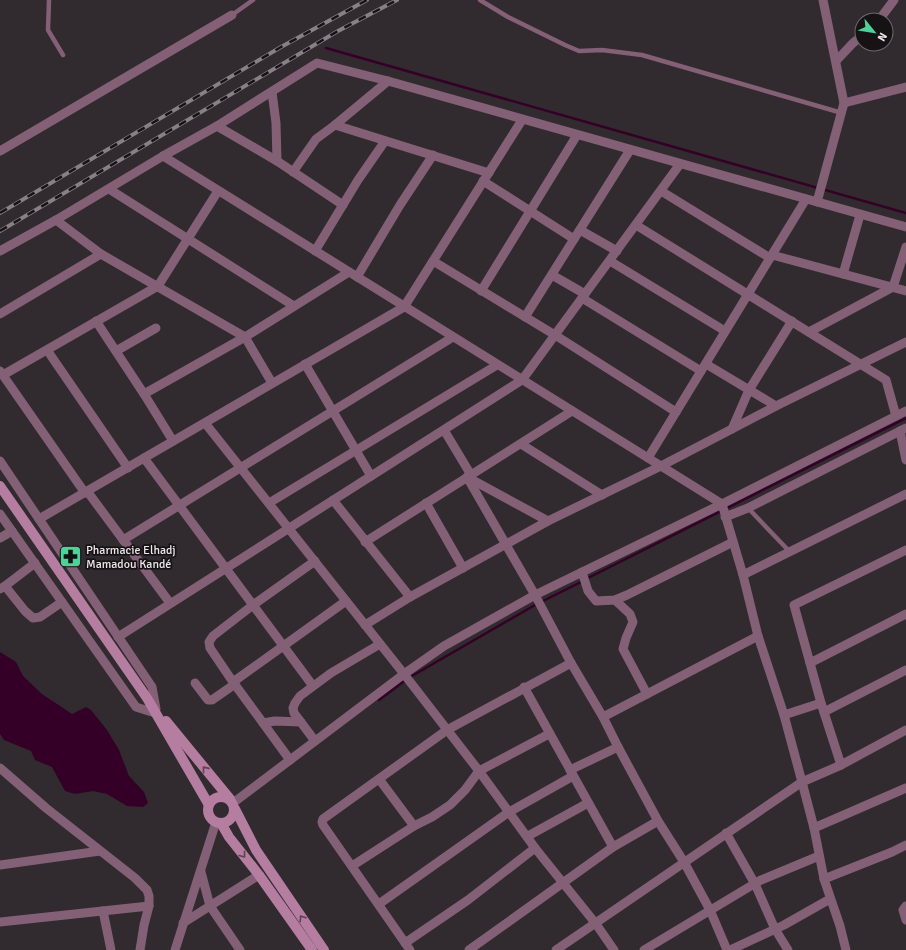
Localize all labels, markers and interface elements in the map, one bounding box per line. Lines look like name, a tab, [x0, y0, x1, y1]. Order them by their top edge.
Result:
north arrow	[854, 12, 894, 52]
text: N	[875, 30, 890, 43]
place label: Pharmacie Elhadj Mamadou Kandé	[86, 543, 176, 572]
pharmacy icon: Pharmacie Elhadj Mamadou Kandé	[57, 544, 83, 570]
one-way arrow	[202, 766, 209, 773]
one-way arrow	[239, 851, 246, 858]
one-way arrow	[299, 915, 307, 922]

